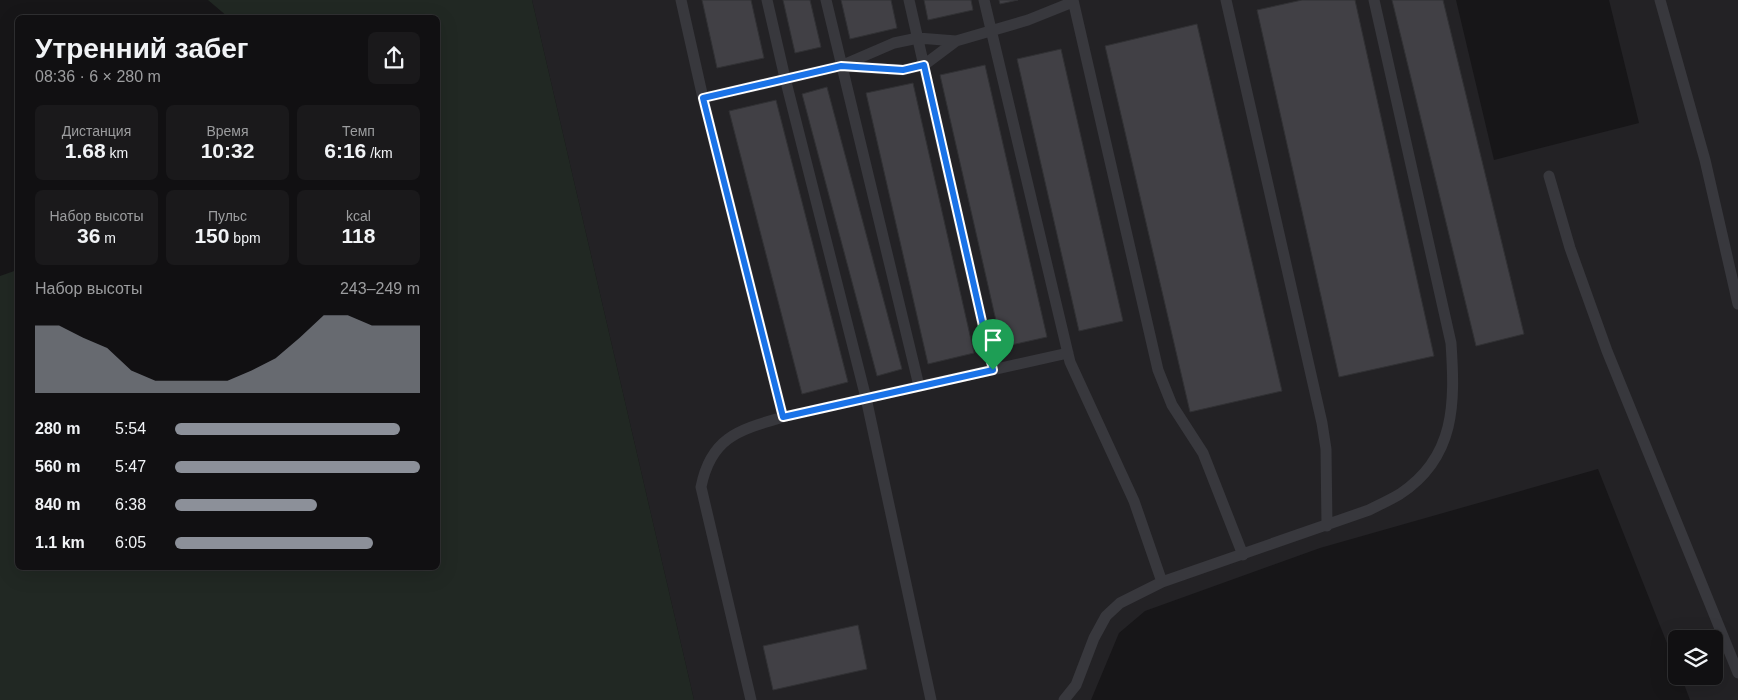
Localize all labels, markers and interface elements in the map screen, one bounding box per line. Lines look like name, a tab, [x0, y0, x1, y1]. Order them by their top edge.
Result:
button: share	[368, 32, 420, 84]
text: Утренний забег	[35, 33, 249, 64]
text: 08:36 · 6 × 280 m	[35, 68, 161, 85]
text: Дистанция	[62, 123, 131, 139]
text: Время	[206, 123, 249, 139]
text: Темп	[342, 123, 375, 139]
text: 1.68	[65, 139, 106, 162]
text: 10:32	[201, 139, 254, 162]
text: 6:16	[324, 139, 366, 162]
text: km	[106, 145, 128, 161]
text: /km	[366, 145, 393, 161]
text: Набор высоты	[50, 208, 144, 224]
text: Пульс	[208, 208, 247, 224]
text: kcal	[346, 208, 371, 224]
text: 36	[77, 224, 100, 247]
text: 150	[194, 224, 229, 247]
text: 118	[342, 224, 375, 247]
text: m	[100, 230, 116, 246]
text: bpm	[229, 230, 261, 246]
text: Набор высоты	[35, 280, 142, 297]
text: 243–249 m	[340, 280, 420, 297]
pin	[972, 319, 1014, 370]
icon: arrive	[979, 326, 1007, 354]
text: 280 m	[35, 420, 80, 437]
text: 5:54	[115, 420, 146, 437]
text: 560 m	[35, 458, 80, 475]
text: 5:47	[115, 458, 146, 475]
text: 840 m	[35, 496, 80, 513]
text: 6:38	[115, 496, 146, 513]
text: 1.1 km	[35, 534, 85, 551]
text: 6:05	[115, 534, 146, 551]
map controls	[1668, 630, 1723, 685]
button: layers	[1668, 630, 1723, 685]

